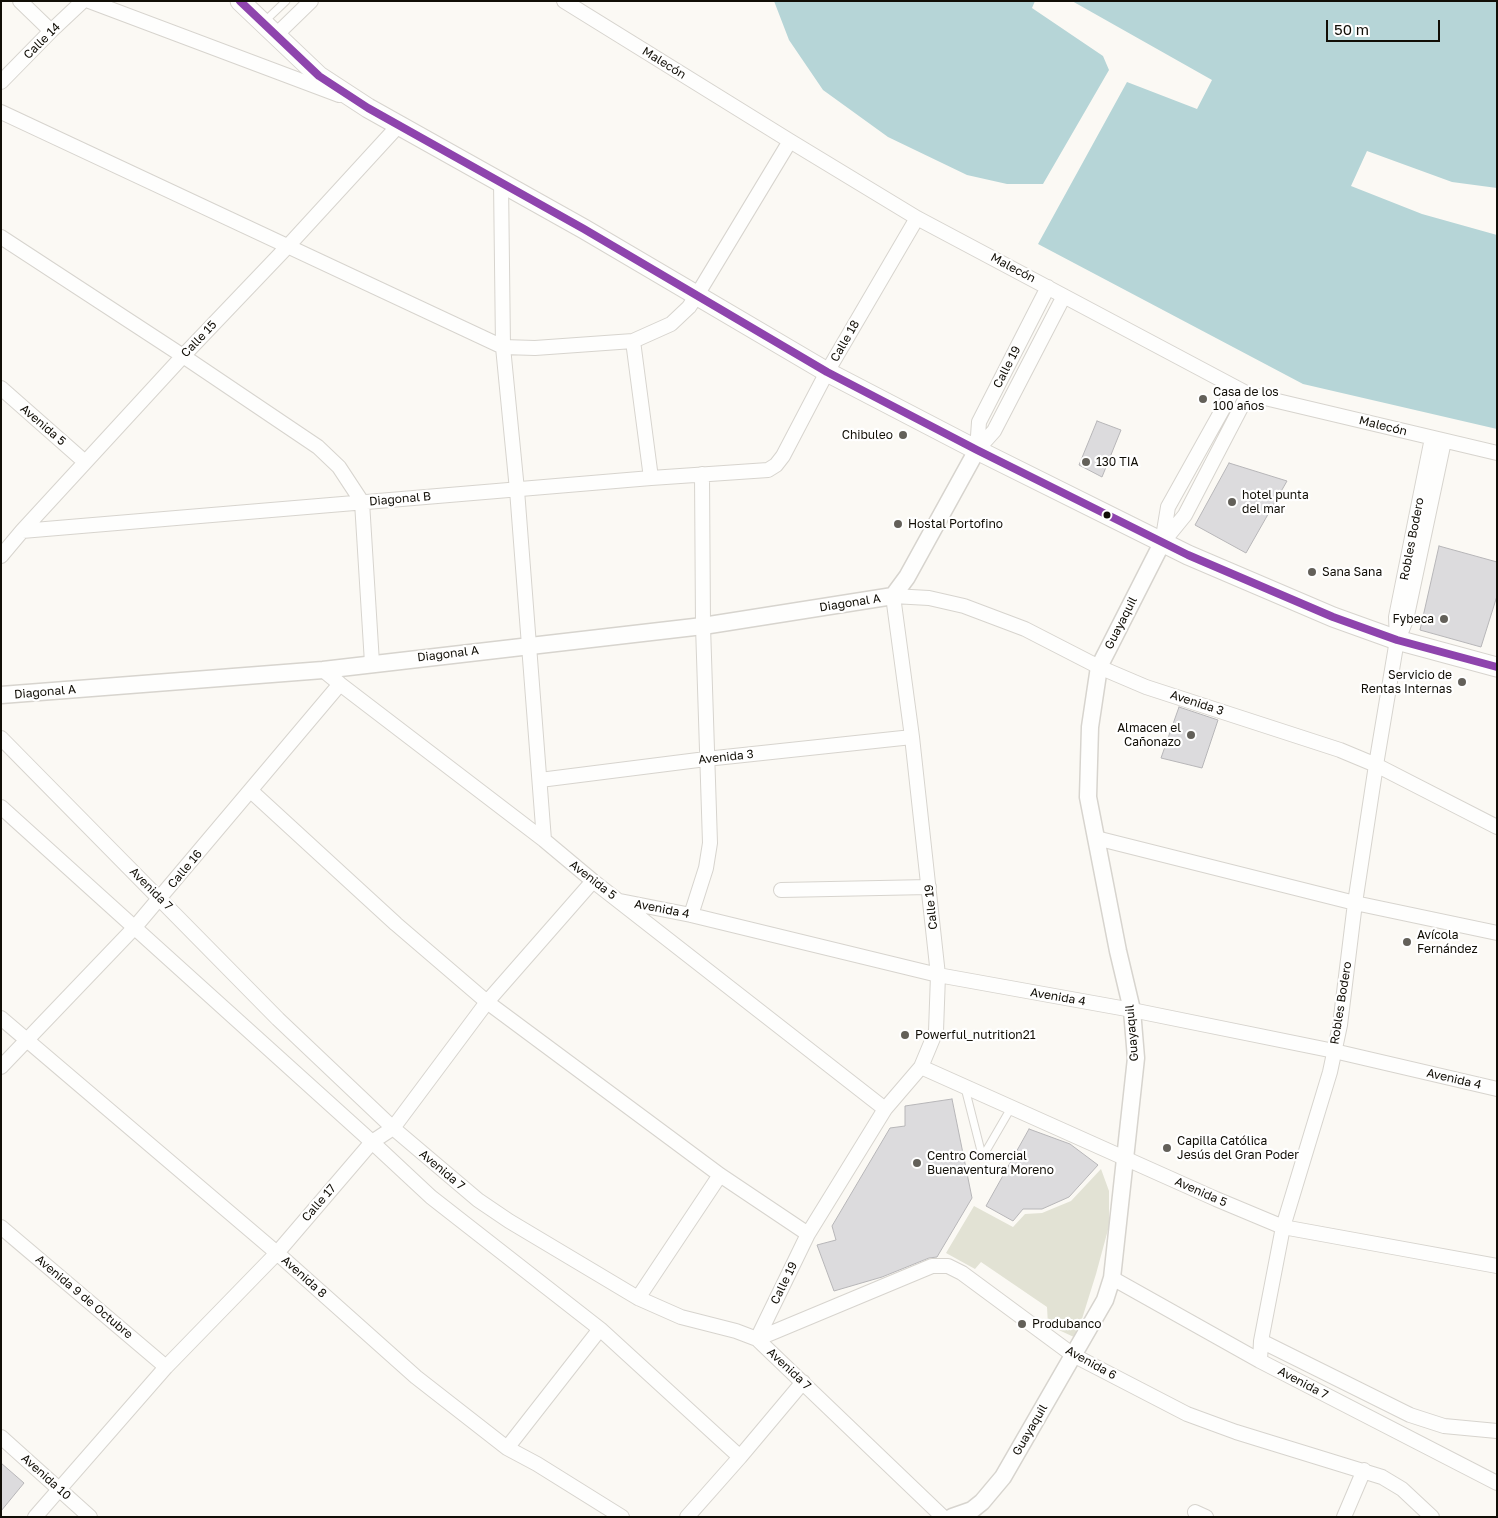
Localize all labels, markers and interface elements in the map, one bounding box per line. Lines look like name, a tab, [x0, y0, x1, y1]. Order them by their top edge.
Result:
scale bar	[1328, 10, 1442, 42]
street label: Calle 14	[21, 20, 63, 62]
text: 50 m	[1334, 20, 1369, 38]
street label: Malecón	[639, 44, 689, 82]
street label: Malecón	[988, 250, 1038, 286]
street label: Calle 15	[178, 318, 220, 360]
street label: Calle 18	[827, 318, 863, 364]
street label: Calle 19	[990, 343, 1024, 391]
place label: Casa de los 100 años	[1213, 385, 1279, 413]
marker: Casa de los 100 años	[1197, 393, 1209, 405]
street label: Avenida 5	[17, 401, 69, 449]
street label: Malecón	[1358, 413, 1408, 439]
place label: Chibuleo	[842, 428, 893, 442]
marker: Chibuleo	[897, 429, 909, 441]
place label: 130 TIA	[1096, 455, 1139, 469]
marker: 130 TIA	[1080, 456, 1092, 468]
place label: hotel punta del mar	[1242, 488, 1309, 516]
street label: Diagonal B	[368, 489, 432, 509]
marker: hotel punta del mar	[1226, 496, 1238, 508]
street label: Robles Bodero	[1397, 496, 1427, 582]
unlabelled marker	[1102, 510, 1112, 520]
place label: Hostal Portofino	[908, 517, 1003, 531]
marker: Hostal Portofino	[892, 518, 904, 530]
place label: Sana Sana	[1322, 565, 1382, 579]
marker: Sana Sana	[1306, 566, 1318, 578]
street label: Diagonal A	[818, 591, 882, 615]
street label: Guayaquil	[1102, 594, 1140, 652]
place label: Fybeca	[1392, 612, 1434, 626]
marker: Fybeca	[1438, 613, 1450, 625]
street label: Diagonal A	[416, 643, 480, 665]
place label: Servicio de Rentas Internas	[1361, 668, 1452, 696]
marker: Servicio de Rentas Internas	[1456, 676, 1468, 688]
street label: Diagonal A	[13, 682, 77, 702]
street label: Avenida 3	[1168, 688, 1226, 718]
place label: Almacen el Cañonazo	[1117, 721, 1181, 749]
marker: Almacen el Cañonazo	[1185, 729, 1197, 741]
street label: Avenida 3	[698, 747, 754, 767]
street label: Calle 16	[165, 847, 205, 891]
street label: Avenida 5	[567, 857, 619, 903]
street label: Avenida 7	[127, 865, 175, 913]
street label: Calle 19	[921, 884, 941, 930]
street label: Avenida 4	[633, 897, 691, 921]
place label: Avícola Fernández	[1417, 928, 1478, 956]
marker: Avícola Fernández	[1401, 936, 1413, 948]
street label: Robles Bodero	[1327, 960, 1355, 1046]
street label: Avenida 4	[1029, 985, 1087, 1009]
street label: Guayaquil	[1122, 1004, 1142, 1062]
place label: Powerful_nutrition21	[915, 1028, 1035, 1042]
marker: Powerful_nutrition21	[899, 1029, 911, 1041]
street label: Avenida 4	[1425, 1066, 1483, 1092]
place label: Capilla Católica Jesús del Gran Poder	[1177, 1134, 1299, 1162]
marker: Capilla Católica Jesús del Gran Poder	[1161, 1142, 1173, 1154]
street label: Avenida 7	[416, 1147, 468, 1193]
place label: Centro Comercial Buenaventura Moreno	[927, 1149, 1054, 1177]
marker: Centro Comercial Buenaventura Moreno	[911, 1157, 923, 1169]
street label: Avenida 5	[1173, 1174, 1229, 1210]
street label: Calle 17	[299, 1181, 339, 1225]
street label: Avenida 9 de Octubre	[32, 1252, 136, 1342]
street label: Avenida 8	[278, 1253, 330, 1301]
street label: Calle 19	[768, 1259, 800, 1307]
place label: Produbanco	[1032, 1317, 1102, 1331]
marker: Produbanco	[1016, 1318, 1028, 1330]
street label: Avenida 6	[1063, 1343, 1119, 1383]
street label: Avenida 7	[764, 1345, 814, 1393]
street label: Avenida 7	[1275, 1364, 1331, 1402]
street label: Guayaquil	[1009, 1402, 1051, 1458]
street label: Avenida 10	[18, 1451, 74, 1503]

